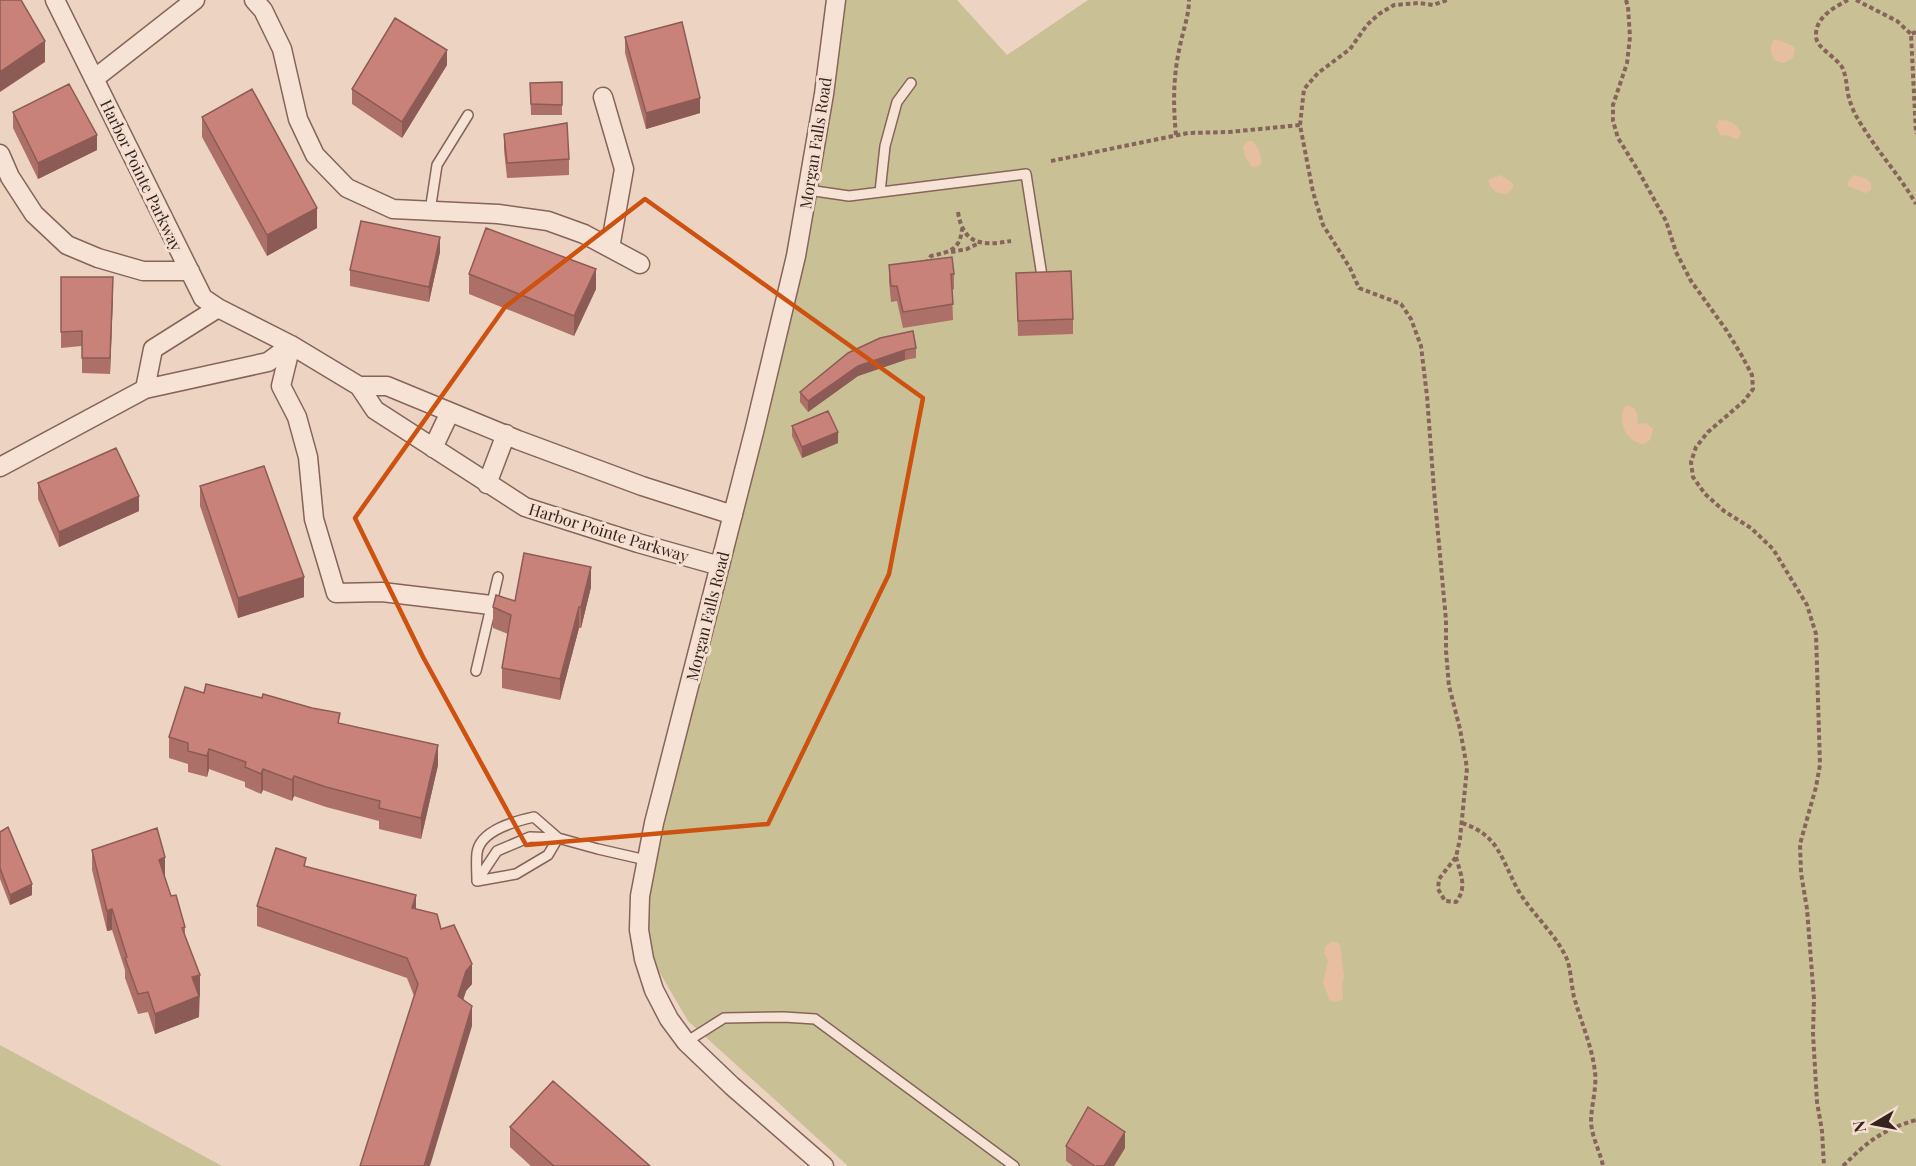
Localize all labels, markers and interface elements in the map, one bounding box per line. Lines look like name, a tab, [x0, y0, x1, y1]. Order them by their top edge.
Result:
street label: Morgan Falls Road	[794, 76, 836, 210]
street label: Harbor Pointe Parkway	[96, 96, 188, 254]
street label: Harbor Pointe Parkway	[526, 498, 692, 566]
street label: Morgan Falls Road	[681, 549, 733, 683]
north arrow	[1844, 1094, 1904, 1154]
text: N	[1847, 1119, 1870, 1134]

